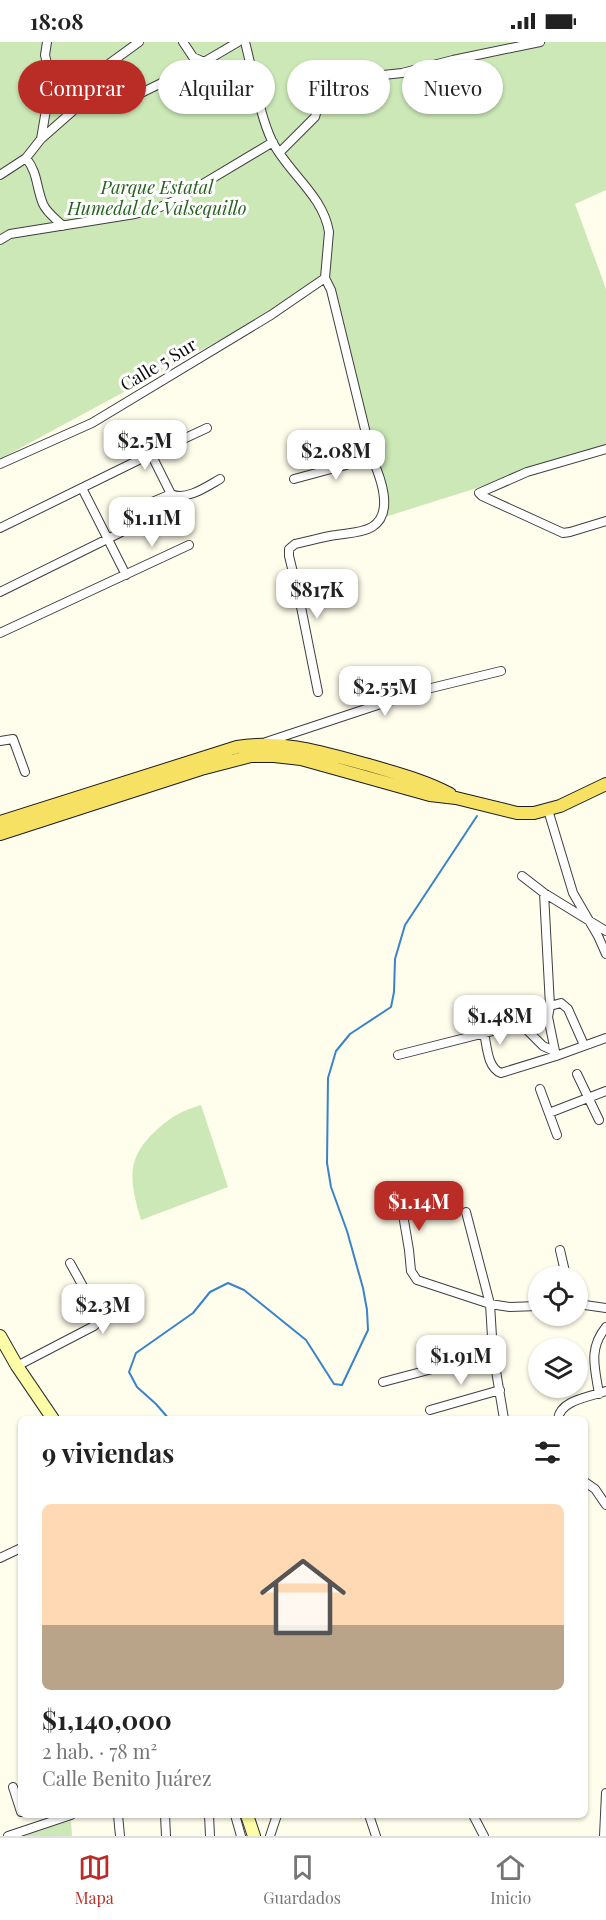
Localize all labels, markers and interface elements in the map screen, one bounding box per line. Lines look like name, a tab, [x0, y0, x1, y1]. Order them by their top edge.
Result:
text: 18:08	[30, 6, 84, 36]
chip: Comprar	[18, 60, 146, 114]
chip: Alquilar	[158, 60, 275, 114]
chip: Filtros	[287, 60, 390, 114]
chip: Nuevo	[402, 60, 503, 114]
park label: Parque Estatal Humedal de Valsequillo	[66, 175, 247, 220]
street label: Calle 5 Sur	[115, 332, 201, 396]
pin: $2.5M	[103, 420, 187, 471]
text: $2.5M	[118, 426, 172, 453]
pin: $2.08M	[287, 430, 385, 481]
text: $2.08M	[301, 436, 371, 463]
pin: $1.11M	[103, 497, 201, 548]
text: $1.11M	[123, 503, 181, 530]
pin: $817K	[275, 569, 359, 620]
text: $817K	[290, 575, 344, 602]
pin: $2.55M	[336, 666, 434, 717]
text: $2.55M	[353, 672, 417, 699]
pin: $1.48M	[451, 995, 549, 1046]
text: $1.48M	[468, 1001, 532, 1028]
pin: $1.14M	[370, 1181, 468, 1232]
text: $1.14M	[388, 1187, 450, 1214]
map controls	[528, 1266, 588, 1398]
button: locate	[528, 1266, 588, 1326]
pin: $2.3M	[61, 1284, 145, 1335]
text: $2.3M	[75, 1290, 131, 1317]
pin: $1.91M	[412, 1335, 510, 1386]
button: layers	[528, 1338, 588, 1398]
text: $1.91M	[430, 1341, 492, 1368]
text: 9 viviendas	[42, 1435, 174, 1470]
icon: filters	[531, 1436, 564, 1469]
icon: home	[249, 1543, 357, 1651]
text: $1,140,000	[42, 1702, 172, 1737]
text: 2 hab. · 78 m²	[42, 1737, 157, 1764]
text: Calle Benito Juárez	[42, 1764, 211, 1791]
tab: Mapa	[75, 1851, 114, 1908]
tab: Guardados	[263, 1851, 341, 1908]
tab: Inicio	[490, 1851, 531, 1908]

